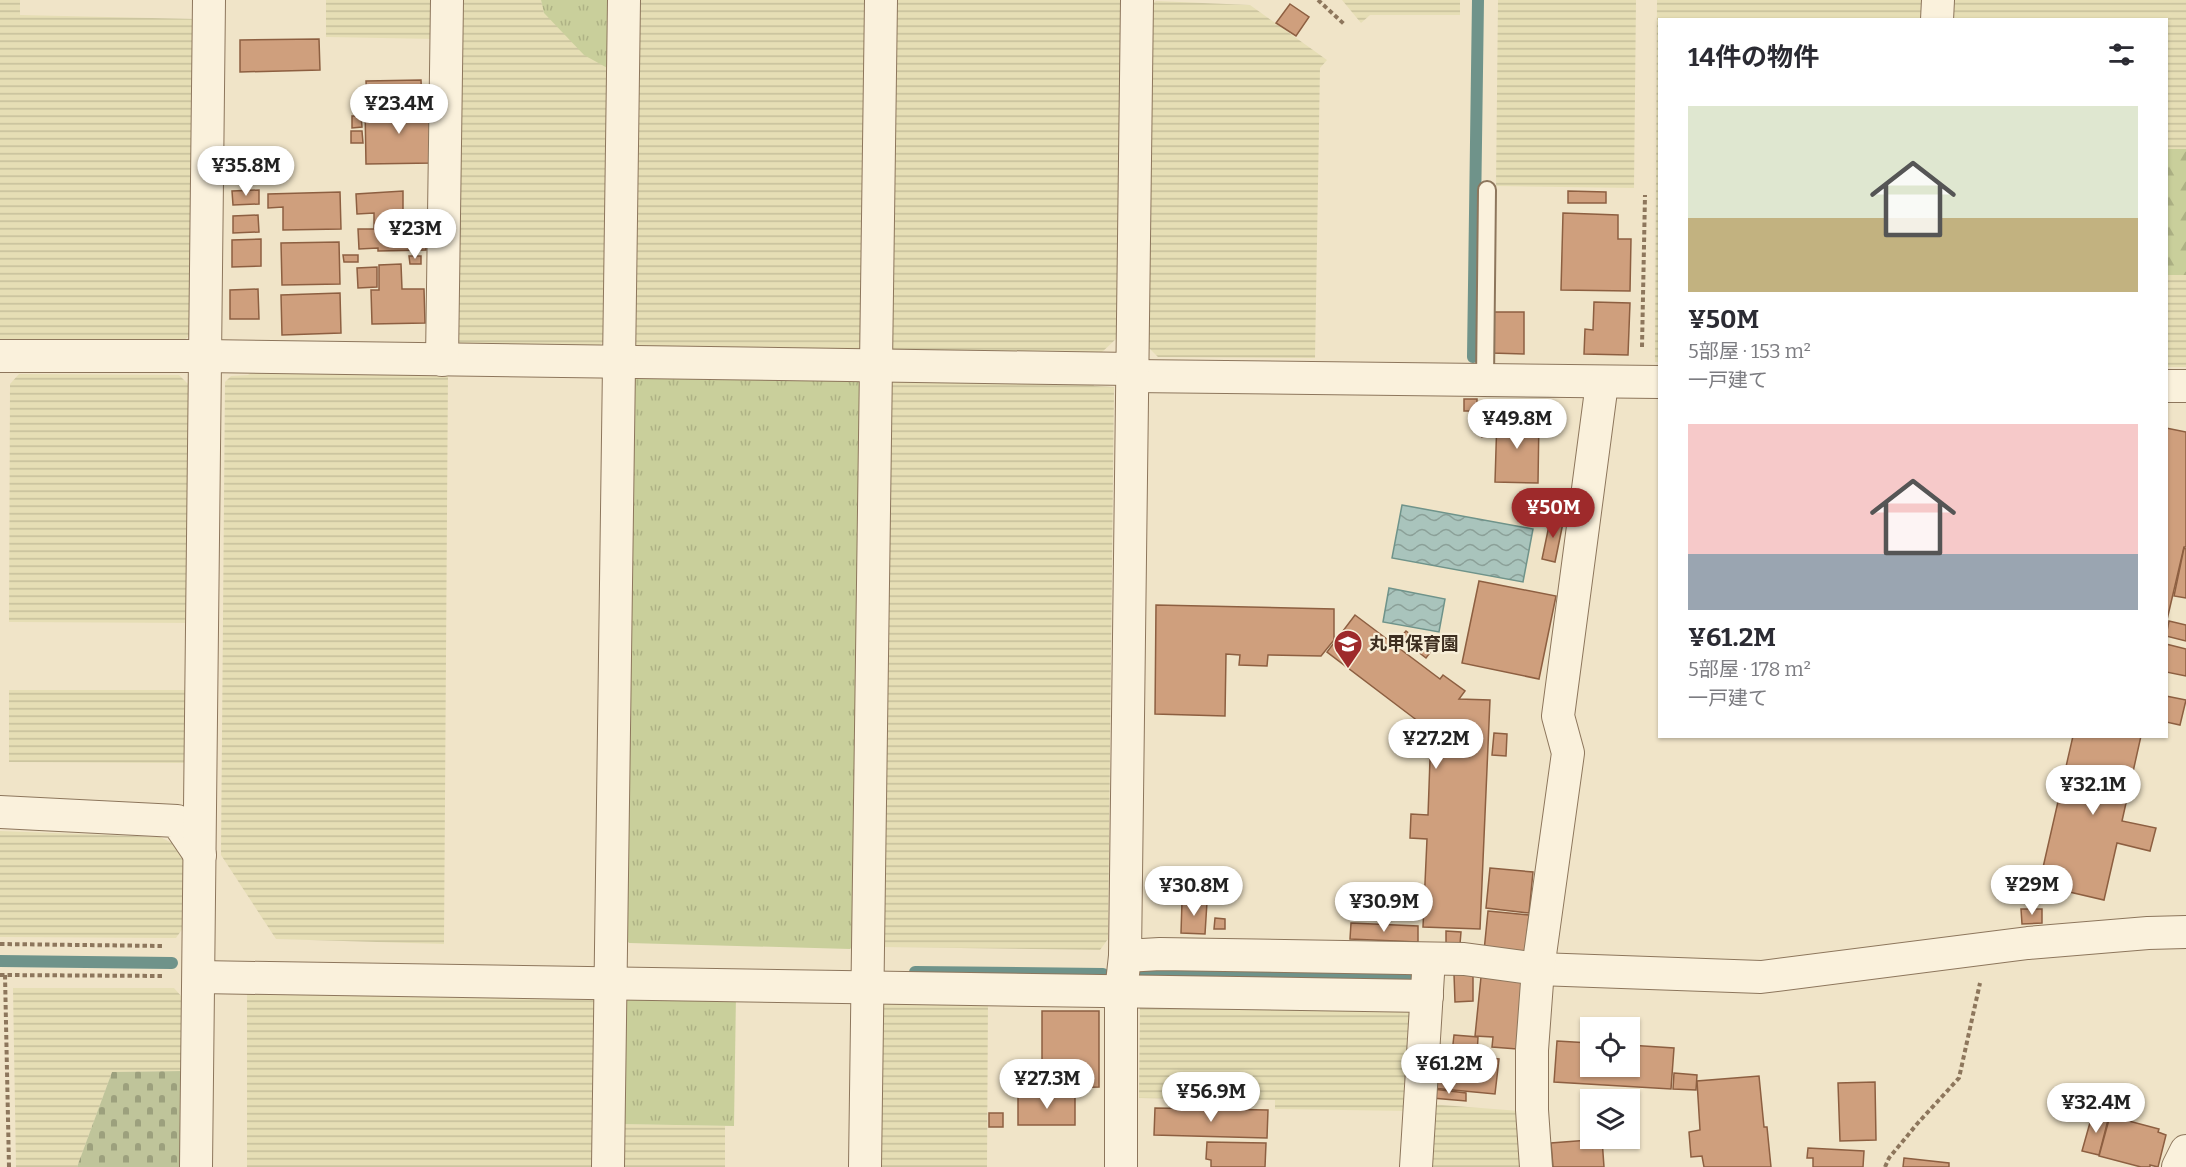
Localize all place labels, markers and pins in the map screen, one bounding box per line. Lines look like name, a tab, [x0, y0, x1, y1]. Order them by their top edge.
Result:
pin: ¥23.4M	[350, 84, 448, 135]
pin: ¥35.8M	[197, 146, 295, 197]
pin: ¥23M	[379, 209, 451, 260]
pin: ¥49.8M	[1468, 399, 1566, 450]
pin: ¥50M	[1517, 488, 1589, 539]
school or university icon: 丸甲保育園	[1332, 628, 1364, 670]
place label: 丸甲保育園	[1369, 633, 1459, 655]
pin: ¥27.2M	[1387, 719, 1485, 770]
pin: ¥32.1M	[2044, 765, 2142, 816]
pin: ¥29M	[1996, 865, 2068, 916]
pin: ¥30.8M	[1145, 866, 1243, 917]
pin: ¥30.9M	[1335, 882, 1433, 933]
pin: ¥61.2M	[1400, 1044, 1498, 1095]
pin: ¥27.3M	[998, 1059, 1096, 1110]
pin: ¥56.9M	[1162, 1072, 1260, 1123]
pin: ¥32.4M	[2047, 1083, 2145, 1134]

